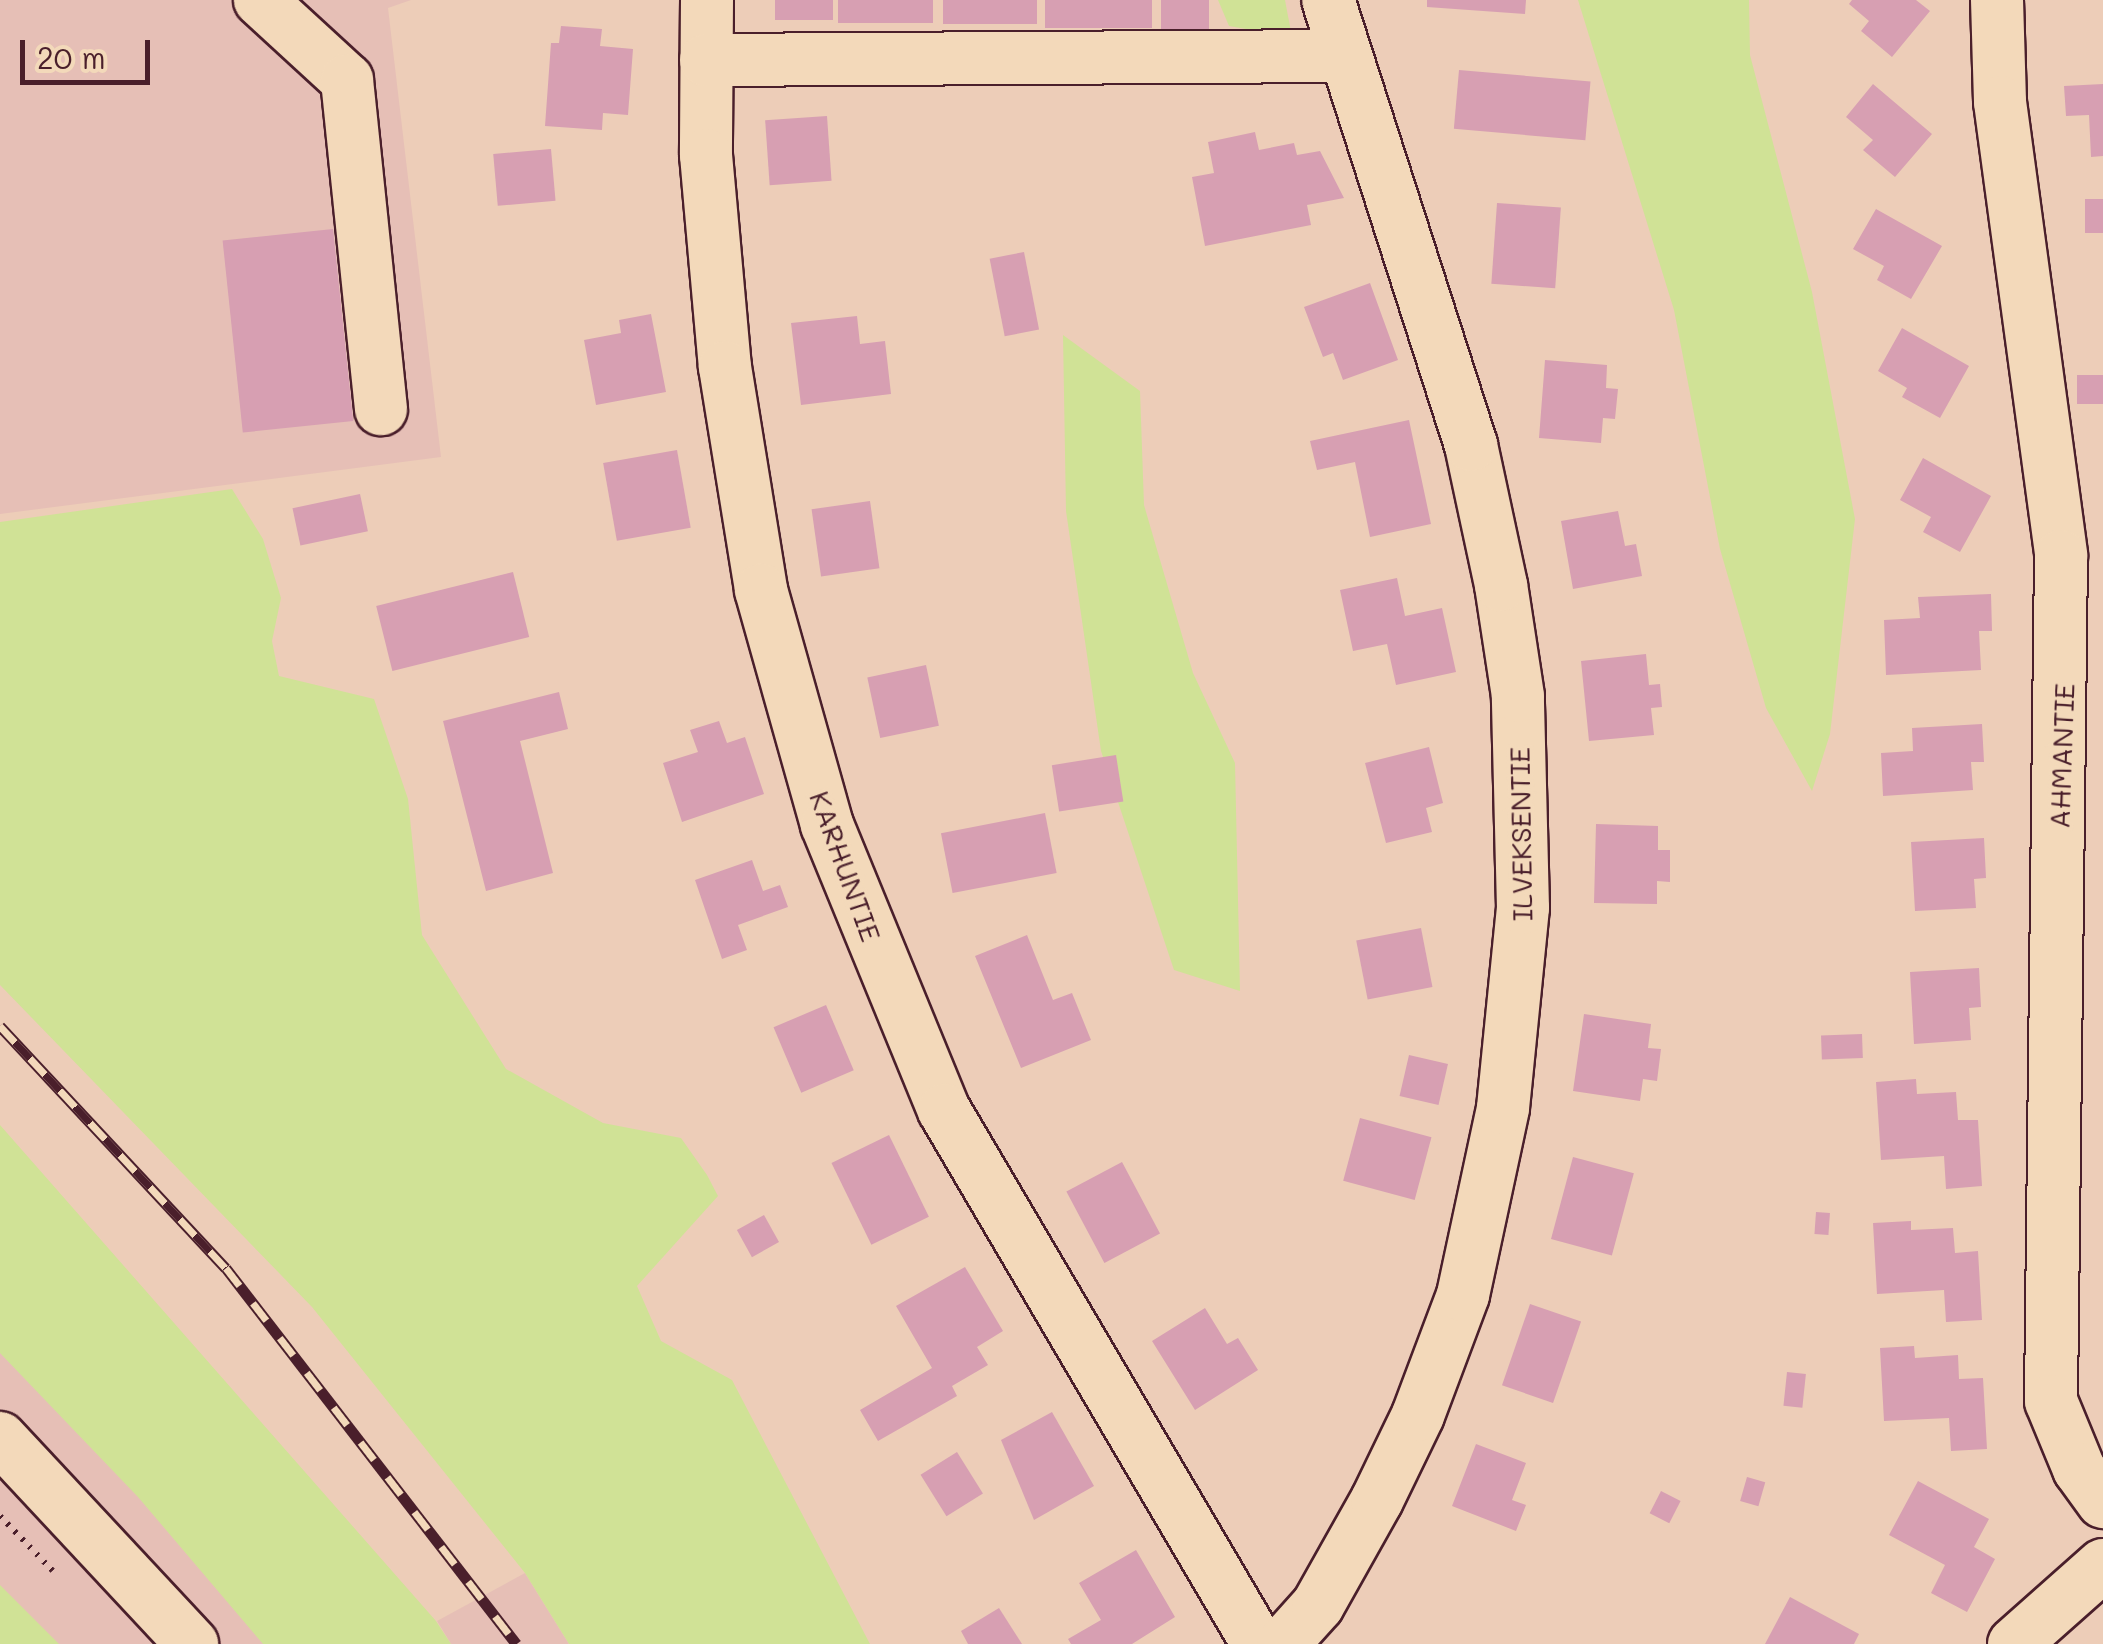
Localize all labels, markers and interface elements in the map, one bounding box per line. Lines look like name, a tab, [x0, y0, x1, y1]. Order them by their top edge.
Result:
scale bar	[25, 20, 155, 82]
text: 20 m	[37, 37, 106, 77]
street label: AHMANTIE	[2042, 683, 2080, 829]
street label: ILVEKSENTIE	[1502, 747, 1538, 921]
street label: KARHUNTIE	[803, 786, 889, 946]

